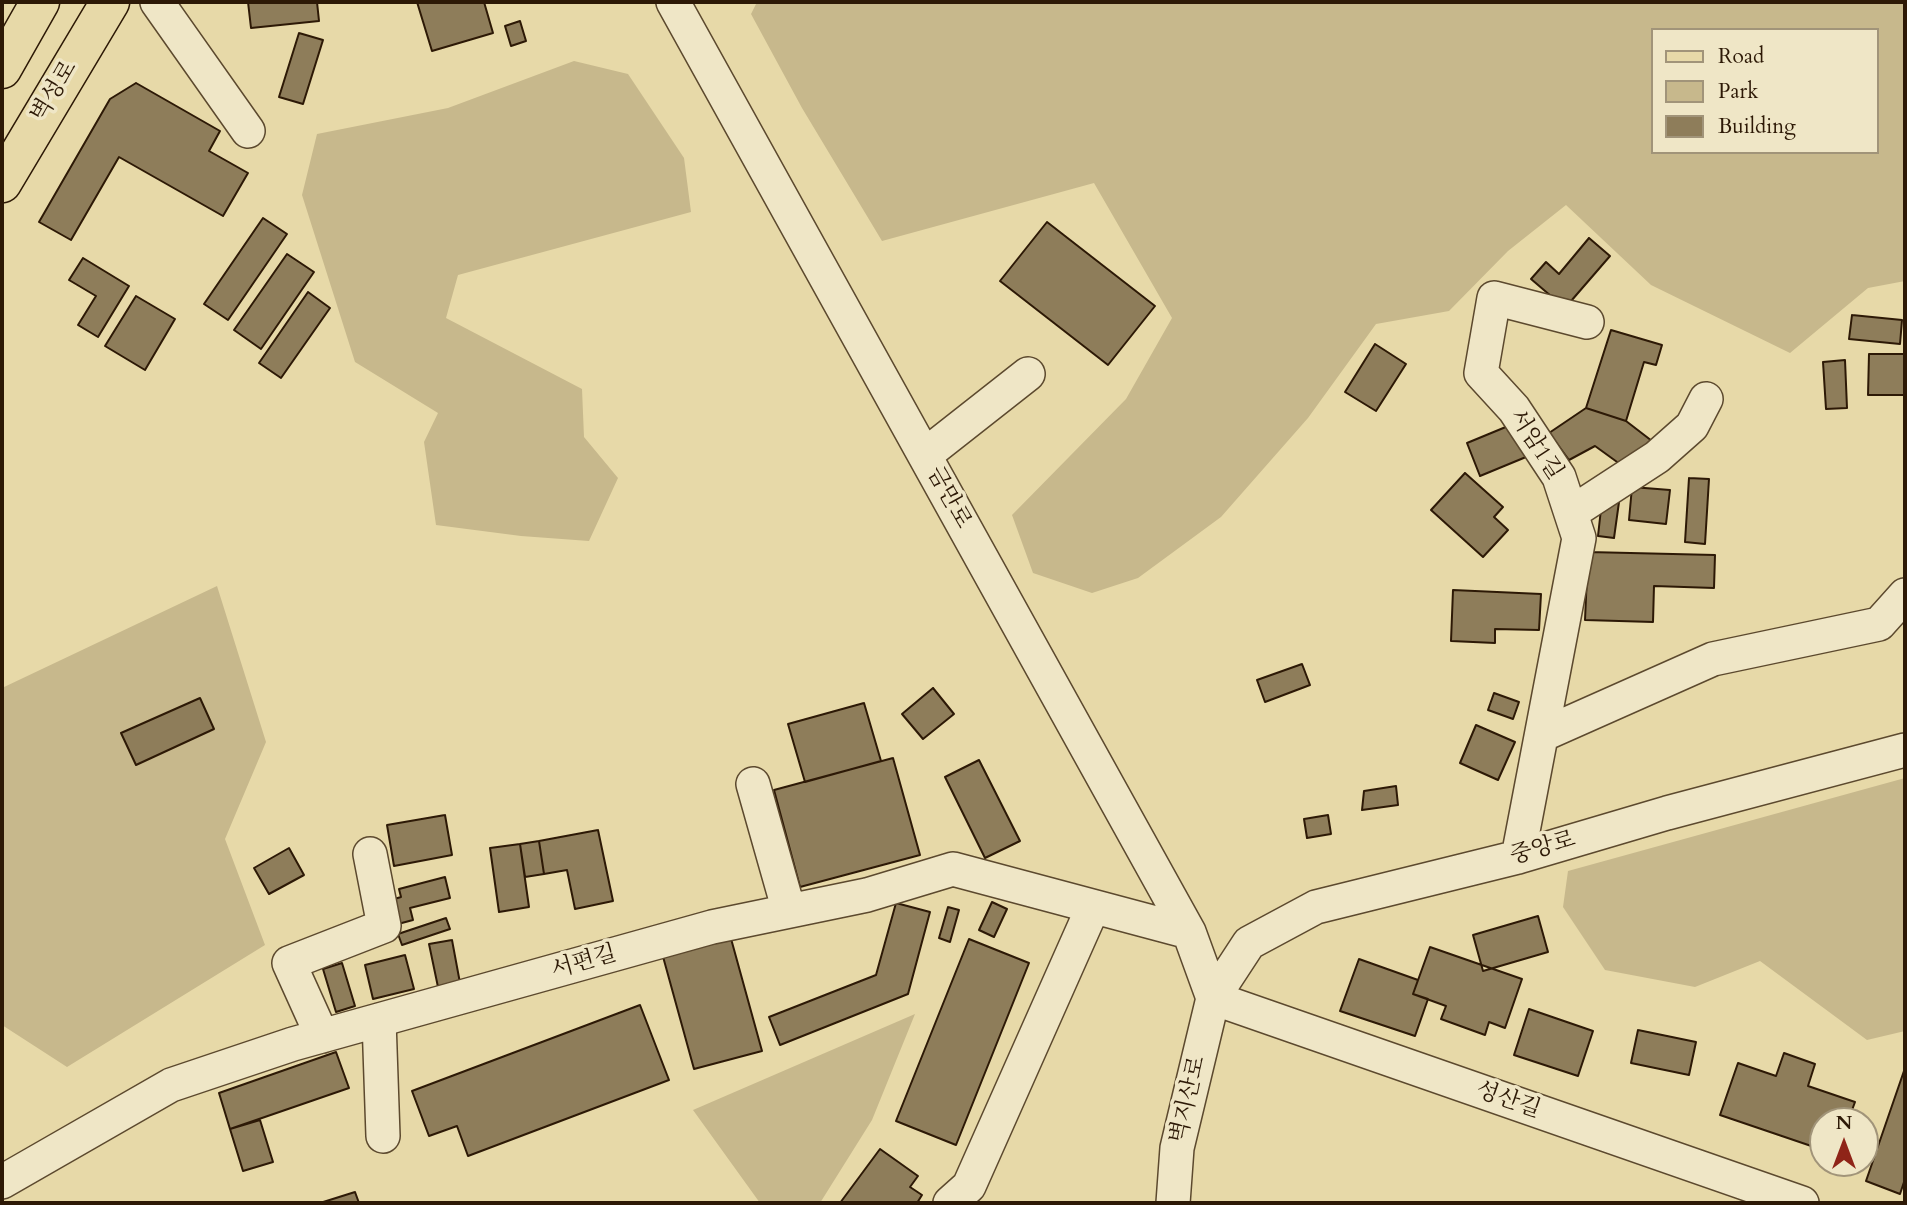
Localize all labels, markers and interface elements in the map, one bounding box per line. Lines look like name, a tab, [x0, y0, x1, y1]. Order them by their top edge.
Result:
legend	[1652, 28, 1879, 154]
text: Road	[1718, 42, 1764, 71]
street label: 벽성로	[26, 56, 84, 128]
text: Park	[1718, 77, 1758, 106]
text: Building	[1718, 112, 1796, 141]
street label: 서암1길	[1502, 405, 1568, 485]
street label: 금만로	[920, 462, 976, 534]
street label: 중앙로	[1507, 827, 1579, 871]
street label: 서편길	[548, 941, 620, 985]
street label: 벽지산로	[1166, 1054, 1212, 1146]
street label: 성산길	[1472, 1077, 1544, 1125]
north arrow	[1809, 1107, 1879, 1177]
text: N	[1836, 1110, 1852, 1136]

